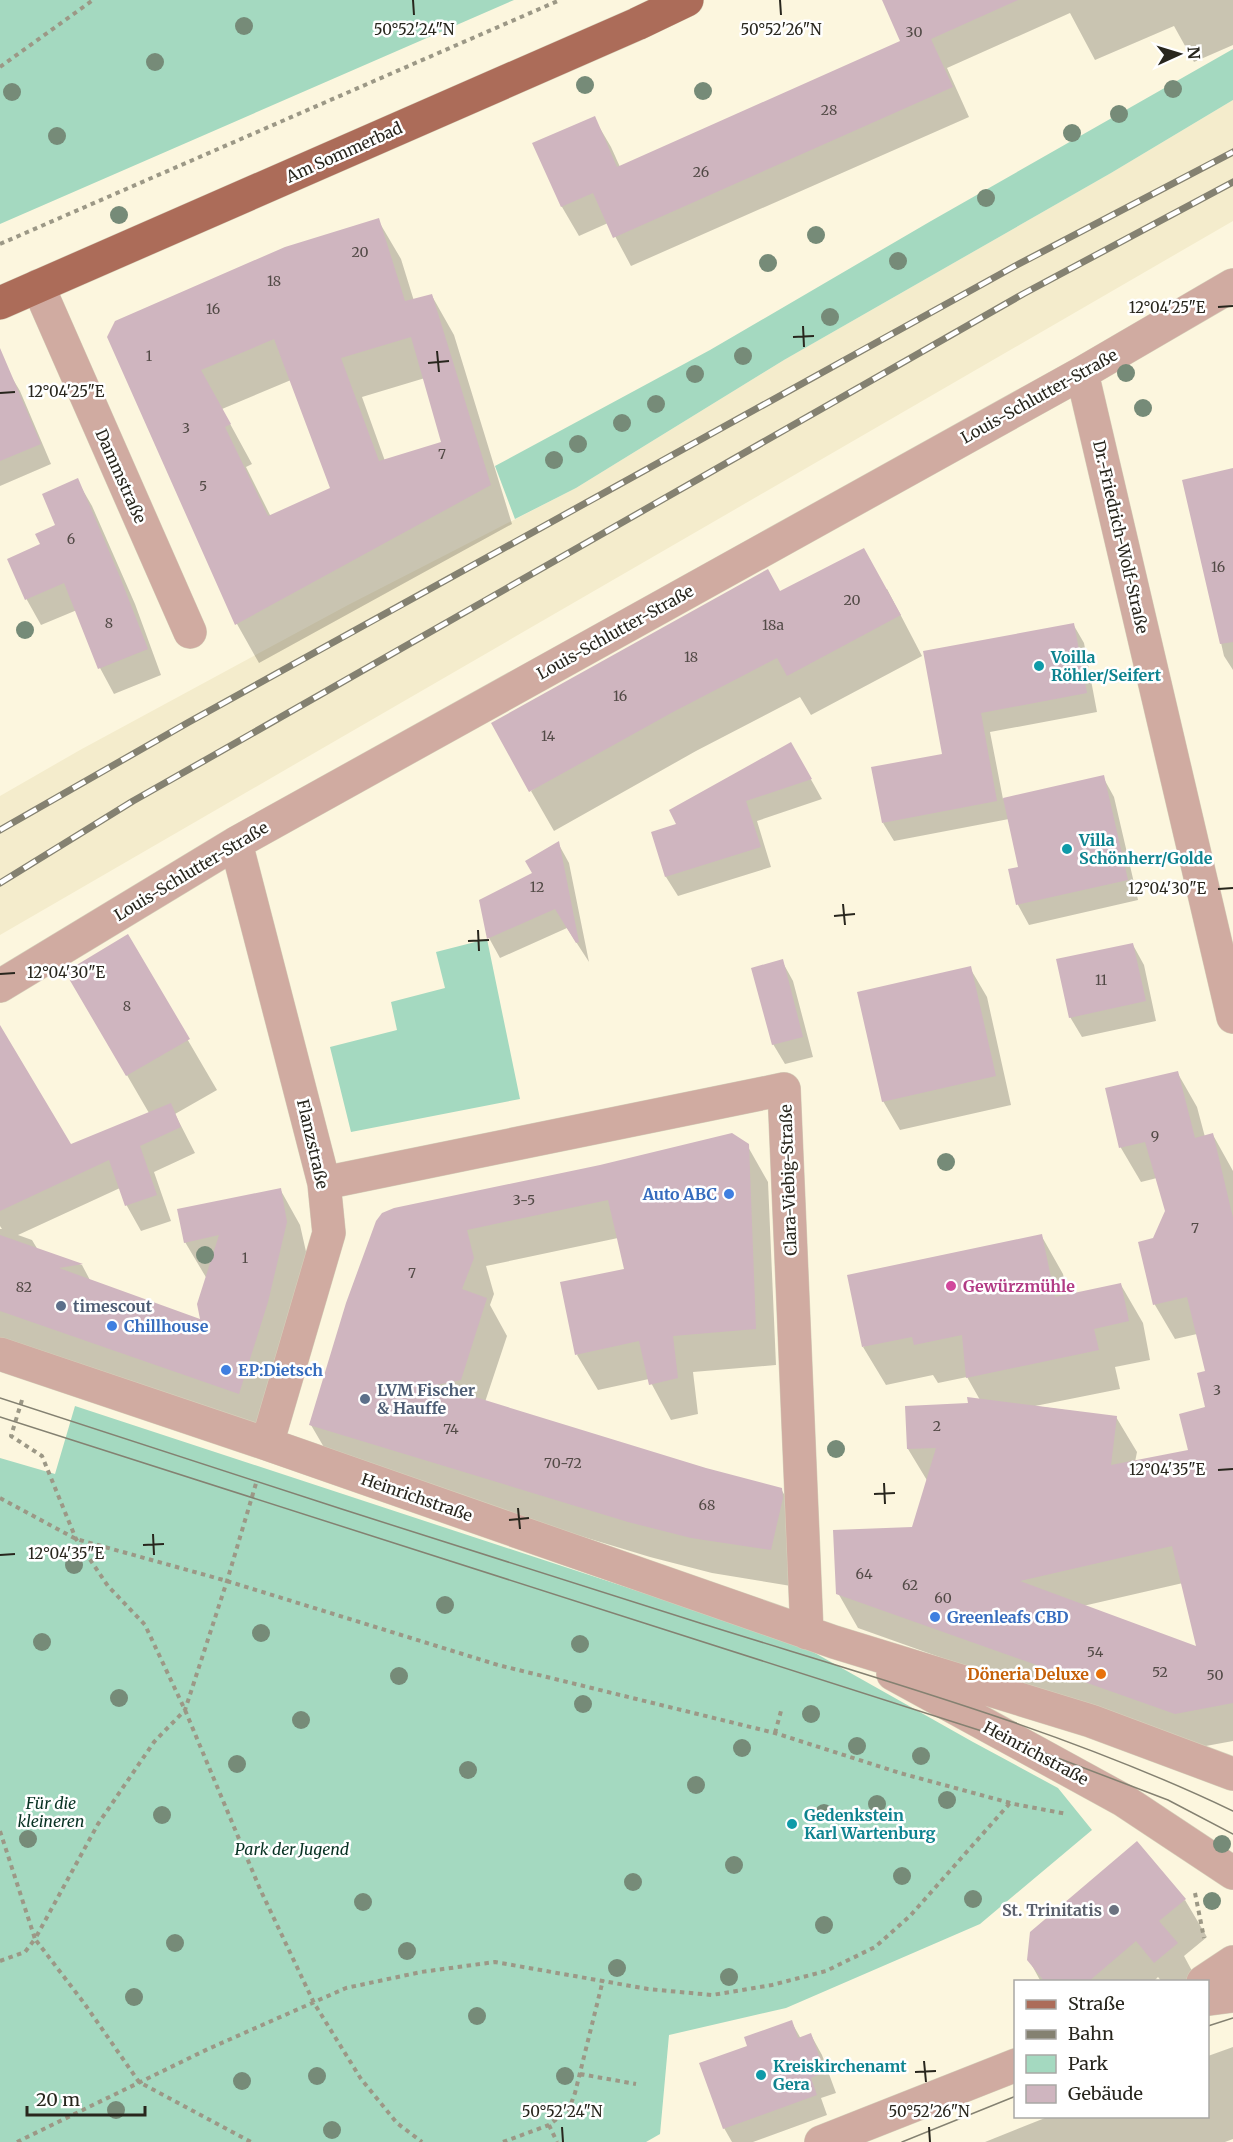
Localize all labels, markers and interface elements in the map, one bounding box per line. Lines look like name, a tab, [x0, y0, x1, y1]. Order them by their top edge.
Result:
text: 50°52'24"N	[374, 20, 455, 39]
text: 50°52'26"N	[740, 20, 822, 39]
house number: 30	[906, 23, 922, 41]
north arrow	[1149, 24, 1209, 84]
text: N	[1184, 46, 1204, 60]
house number: 28	[821, 101, 837, 119]
street label: Am Sommerbad	[282, 117, 406, 187]
house number: 26	[693, 163, 709, 181]
house number: 20	[351, 243, 369, 261]
house number: 18	[267, 272, 281, 290]
text: 12°04'25"E	[1129, 298, 1206, 317]
house number: 16	[206, 300, 220, 318]
street label: Louis-Schlutter-Straße	[957, 345, 1121, 447]
house number: 1	[146, 347, 152, 365]
text: 12°04'25"E	[28, 382, 105, 401]
house number: 3	[182, 419, 190, 437]
street label: Dammstraße	[91, 426, 151, 526]
street label: Dr.-Friedrich-Wolf-Straße	[1089, 438, 1153, 636]
house number: 7	[438, 445, 446, 463]
house number: 5	[199, 477, 207, 495]
house number: 6	[67, 530, 75, 548]
house number: 16	[1211, 558, 1225, 576]
street label: Louis-Schlutter-Straße	[533, 581, 697, 683]
house number: 20	[843, 591, 861, 609]
house number: 8	[105, 614, 113, 632]
house number: 18a	[762, 616, 784, 634]
place label: Voilla Röhler/Seifert	[1050, 647, 1162, 685]
house number: 18	[684, 648, 698, 666]
marker: Voilla Röhler/Seifert	[1032, 659, 1046, 673]
house number: 16	[613, 687, 627, 705]
house number: 14	[541, 727, 555, 745]
street label: Louis-Schlutter-Straße	[110, 817, 272, 925]
place label: Villa Schönherr/Golde	[1078, 830, 1213, 868]
marker: Villa Schönherr/Golde	[1060, 842, 1074, 856]
house number: 12	[530, 878, 544, 896]
text: 12°04'30"E	[1128, 879, 1206, 898]
text: 12°04'30"E	[27, 963, 105, 982]
house number: 11	[1095, 971, 1107, 989]
house number: 8	[123, 997, 131, 1015]
street label: Flanzstraße	[293, 1097, 333, 1191]
street label: Clara-Viebig-Straße	[775, 1104, 801, 1256]
house number: 9	[1151, 1127, 1159, 1145]
place label: Auto ABC	[642, 1184, 717, 1204]
marker: Auto ABC	[722, 1187, 736, 1201]
house number: 3-5	[513, 1191, 535, 1209]
house number: 7	[1191, 1219, 1199, 1237]
house number: 1	[242, 1249, 248, 1267]
house number: 7	[408, 1264, 416, 1282]
place label: Gewürzmühle	[963, 1276, 1075, 1296]
house number: 82	[16, 1278, 32, 1296]
marker: Gewürzmühle	[944, 1279, 958, 1293]
place label: timescout	[73, 1296, 153, 1316]
marker: timescout	[54, 1299, 68, 1313]
place label: Chillhouse	[124, 1316, 209, 1336]
marker: Chillhouse	[105, 1319, 119, 1333]
place label: EP:Dietsch	[238, 1360, 323, 1380]
marker: EP:Dietsch	[219, 1363, 233, 1377]
place label: LVM Fischer & Hauffe	[377, 1380, 476, 1418]
house number: 3	[1213, 1381, 1221, 1399]
marker: LVM Fischer & Hauffe	[358, 1392, 372, 1406]
house number: 2	[933, 1417, 941, 1435]
house number: 74	[443, 1420, 459, 1438]
house number: 70-72	[544, 1454, 582, 1472]
text: 12°04'35"E	[1129, 1460, 1206, 1479]
street label: Heinrichstraße	[359, 1469, 475, 1525]
house number: 68	[699, 1496, 715, 1514]
text: 12°04'35"E	[28, 1544, 105, 1563]
house number: 64	[855, 1565, 873, 1583]
house number: 62	[902, 1576, 918, 1594]
house number: 60	[934, 1589, 952, 1607]
place label: Greenleafs CBD	[947, 1607, 1069, 1627]
marker: Greenleafs CBD	[928, 1610, 942, 1624]
house number: 54	[1087, 1643, 1104, 1661]
house number: 52	[1152, 1663, 1168, 1681]
place label: Döneria Deluxe	[967, 1664, 1089, 1684]
house number: 50	[1207, 1666, 1223, 1684]
marker: Döneria Deluxe	[1094, 1667, 1108, 1681]
street label: Heinrichstraße	[980, 1717, 1092, 1789]
park label: Für die kleineren	[18, 1793, 85, 1831]
place label: Gedenkstein Karl Wartenburg	[804, 1805, 936, 1843]
marker: Gedenkstein Karl Wartenburg	[785, 1817, 799, 1831]
park label: Park der Jugend	[235, 1839, 350, 1859]
place label: St. Trinitatis	[1002, 1900, 1102, 1920]
marker: St. Trinitatis	[1107, 1903, 1121, 1917]
legend	[1014, 1980, 1209, 2118]
text: Straße	[1068, 1992, 1125, 2015]
text: Bahn	[1068, 2022, 1114, 2045]
text: Park	[1068, 2052, 1109, 2075]
place label: Kreiskirchenamt Gera	[773, 2056, 907, 2094]
marker: Kreiskirchenamt Gera	[754, 2068, 768, 2082]
scale bar	[27, 2079, 146, 2117]
text: Gebäude	[1068, 2082, 1143, 2105]
text: 20 m	[36, 2088, 80, 2111]
text: 50°52'24"N	[522, 2102, 603, 2121]
text: 50°52'26"N	[888, 2102, 970, 2121]

